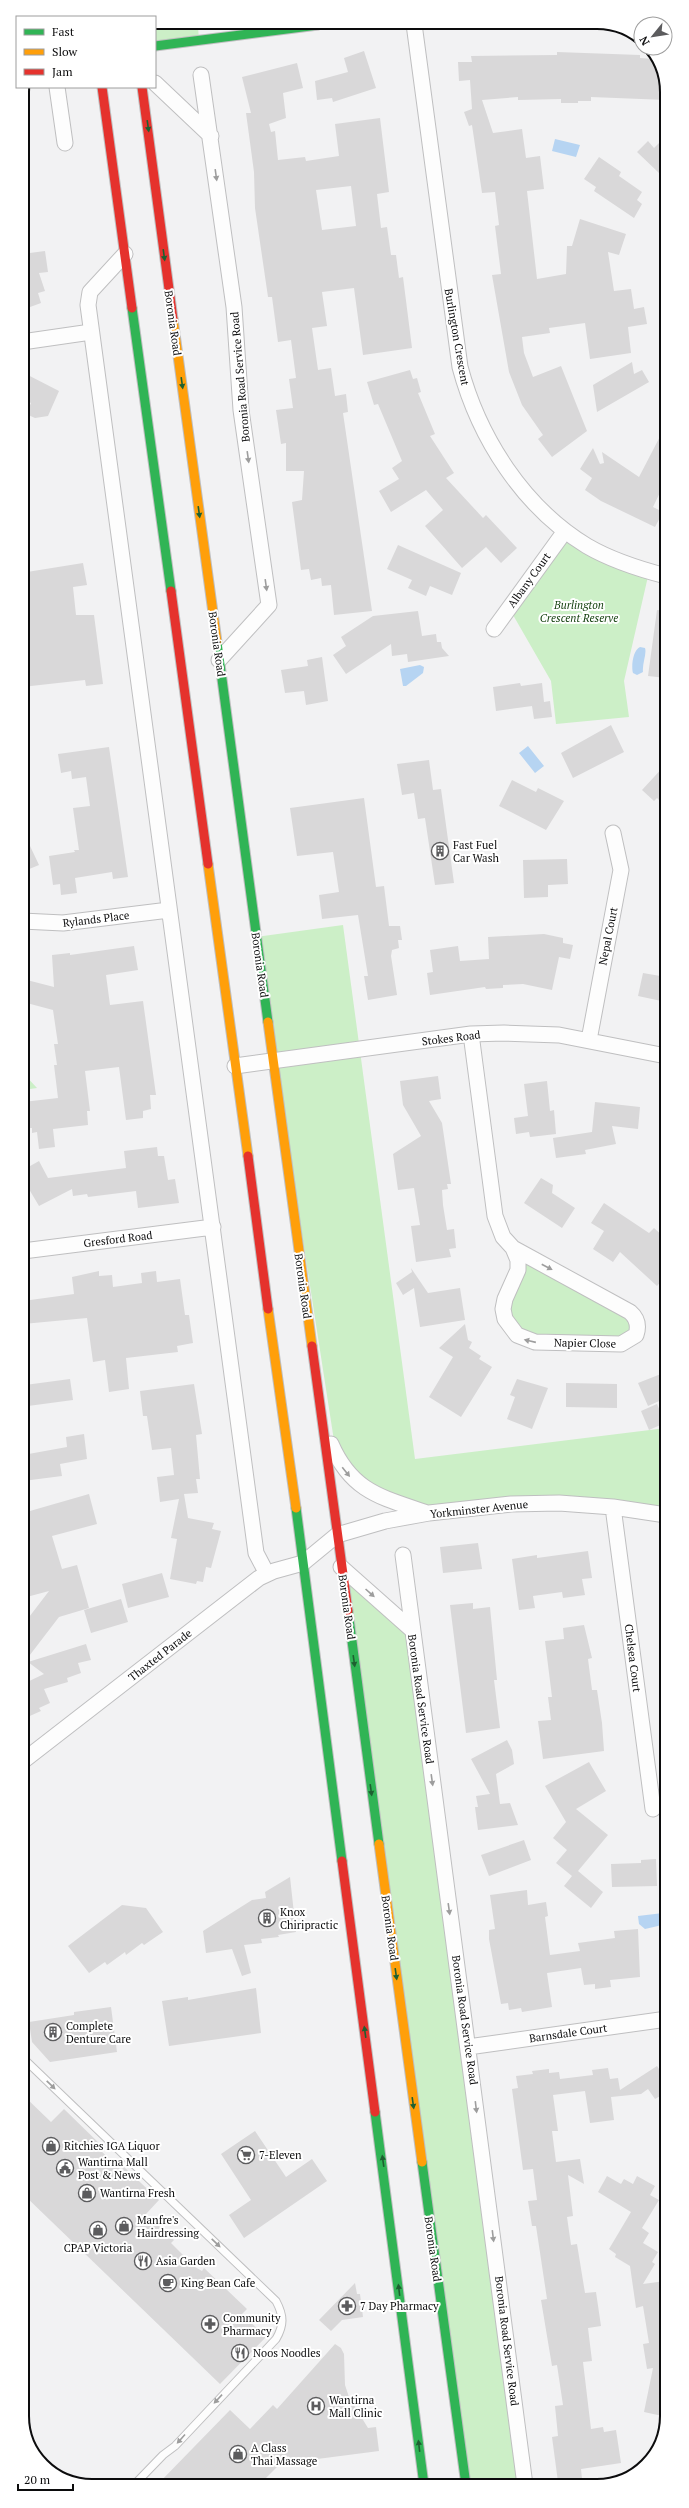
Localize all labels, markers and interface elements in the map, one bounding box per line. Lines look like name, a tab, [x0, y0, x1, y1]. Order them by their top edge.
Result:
legend	[16, 16, 156, 88]
north arrow	[633, 16, 673, 56]
text: Fast	[52, 24, 75, 39]
text: N	[636, 33, 652, 48]
text: Slow	[52, 44, 78, 59]
text: Jam	[52, 64, 73, 79]
one-way arrow	[144, 120, 151, 132]
one-way arrow	[213, 169, 219, 181]
one-way arrow	[161, 248, 167, 261]
street label: Burlington Crescent	[442, 287, 472, 387]
street label: Boronia Road	[161, 289, 185, 357]
street label: Boronia Road Service Road	[227, 311, 253, 443]
one-way arrow	[179, 377, 185, 389]
one-way arrow	[245, 451, 251, 463]
one-way arrow	[196, 506, 202, 518]
street label: Albany Court	[504, 550, 554, 610]
one-way arrow	[263, 579, 269, 592]
park label: Burlington Crescent Reserve	[540, 598, 618, 625]
street label: Boronia Road	[205, 610, 229, 678]
place label: Fast Fuel Car Wash	[453, 838, 499, 865]
building icon: Fast Fuel Car Wash	[430, 841, 450, 861]
street label: Nepal Court	[596, 906, 620, 966]
street label: Rylands Place	[62, 908, 131, 930]
street label: Boronia Road	[248, 931, 272, 999]
street label: Stokes Road	[421, 1027, 481, 1049]
street label: Gresford Road	[83, 1228, 153, 1250]
street label: Boronia Road	[291, 1252, 315, 1320]
one-way arrow	[541, 1264, 553, 1270]
street label: Napier Close	[554, 1335, 617, 1351]
one-way arrow	[524, 1337, 536, 1343]
one-way arrow	[342, 1467, 350, 1478]
street label: Yorkminster Avenue	[429, 1497, 529, 1521]
street label: Boronia Road	[335, 1573, 359, 1641]
one-way arrow	[366, 1588, 375, 1597]
street label: Chelsea Court	[622, 1623, 644, 1693]
street label: Thaxted Parade	[126, 1626, 195, 1684]
street label: Boronia Road Service Road	[405, 1633, 437, 1765]
one-way arrow	[351, 1655, 357, 1667]
one-way arrow	[429, 1774, 435, 1786]
one-way arrow	[368, 1784, 374, 1796]
street label: Boronia Road	[378, 1894, 402, 1962]
one-way arrow	[446, 1903, 452, 1915]
place label: Knox Chiripractic	[280, 1905, 338, 1932]
building icon: Knox Chiripractic	[257, 1908, 277, 1928]
street label: Boronia Road Service Road	[449, 1954, 481, 2086]
one-way arrow	[393, 1968, 399, 1980]
place label: Complete Denture Care	[66, 2019, 132, 2046]
street label: Barnsdale Court	[528, 2021, 608, 2045]
building icon: Complete Denture Care	[43, 2022, 63, 2042]
one-way arrow	[362, 2026, 368, 2038]
one-way arrow	[46, 2081, 56, 2090]
one-way arrow	[410, 2097, 417, 2109]
one-way arrow	[473, 2101, 479, 2113]
shop icon: Ritchies IGA Liquor	[41, 2136, 61, 2156]
place label: Ritchies IGA Liquor	[64, 2139, 160, 2153]
supermarket icon: 7-Eleven	[236, 2145, 256, 2165]
place label: 7-Eleven	[259, 2148, 302, 2162]
place label: Wantirna Mall Post & News	[78, 2155, 148, 2182]
one-way arrow	[380, 2155, 386, 2167]
public building icon: Wantirna Mall Post & News	[55, 2158, 75, 2178]
shop icon: Wantirna Fresh	[77, 2183, 97, 2203]
place label: Wantirna Fresh	[100, 2186, 176, 2200]
place label: Manfre's Hairdressing	[137, 2213, 199, 2240]
street label: Boronia Road	[421, 2215, 445, 2283]
shop icon: Manfre's Hairdressing	[114, 2216, 134, 2236]
shop icon: CPAP Victoria	[88, 2220, 108, 2240]
one-way arrow	[490, 2230, 496, 2242]
one-way arrow	[211, 2239, 221, 2248]
place label: CPAP Victoria	[64, 2241, 133, 2255]
restaurant icon: Asia Garden	[133, 2251, 153, 2271]
place label: Asia Garden	[156, 2254, 216, 2268]
cafe icon: King Bean Cafe	[158, 2273, 178, 2293]
street label: Boronia Road Service Road	[492, 2275, 522, 2407]
place label: King Bean Cafe	[181, 2276, 256, 2290]
one-way arrow	[396, 2284, 402, 2296]
pharmacy icon: 7 Day Pharmacy	[337, 2296, 357, 2316]
place label: 7 Day Pharmacy	[360, 2299, 439, 2313]
place label: Community Pharmacy	[223, 2311, 281, 2338]
pharmacy icon: Community Pharmacy	[200, 2314, 220, 2334]
restaurant icon: Noos Noodles	[230, 2343, 250, 2363]
place label: Noos Noodles	[253, 2346, 321, 2360]
place label: Wantirna Mall Clinic	[329, 2393, 382, 2420]
one-way arrow	[214, 2395, 223, 2404]
hospital icon: Wantirna Mall Clinic	[306, 2396, 326, 2416]
one-way arrow	[177, 2434, 186, 2444]
one-way arrow	[416, 2440, 422, 2452]
place label: A Class Thai Massage	[251, 2441, 318, 2468]
shop icon: A Class Thai Massage	[228, 2444, 248, 2464]
scale bar	[18, 2466, 73, 2492]
text: 20 m	[24, 2472, 51, 2487]

